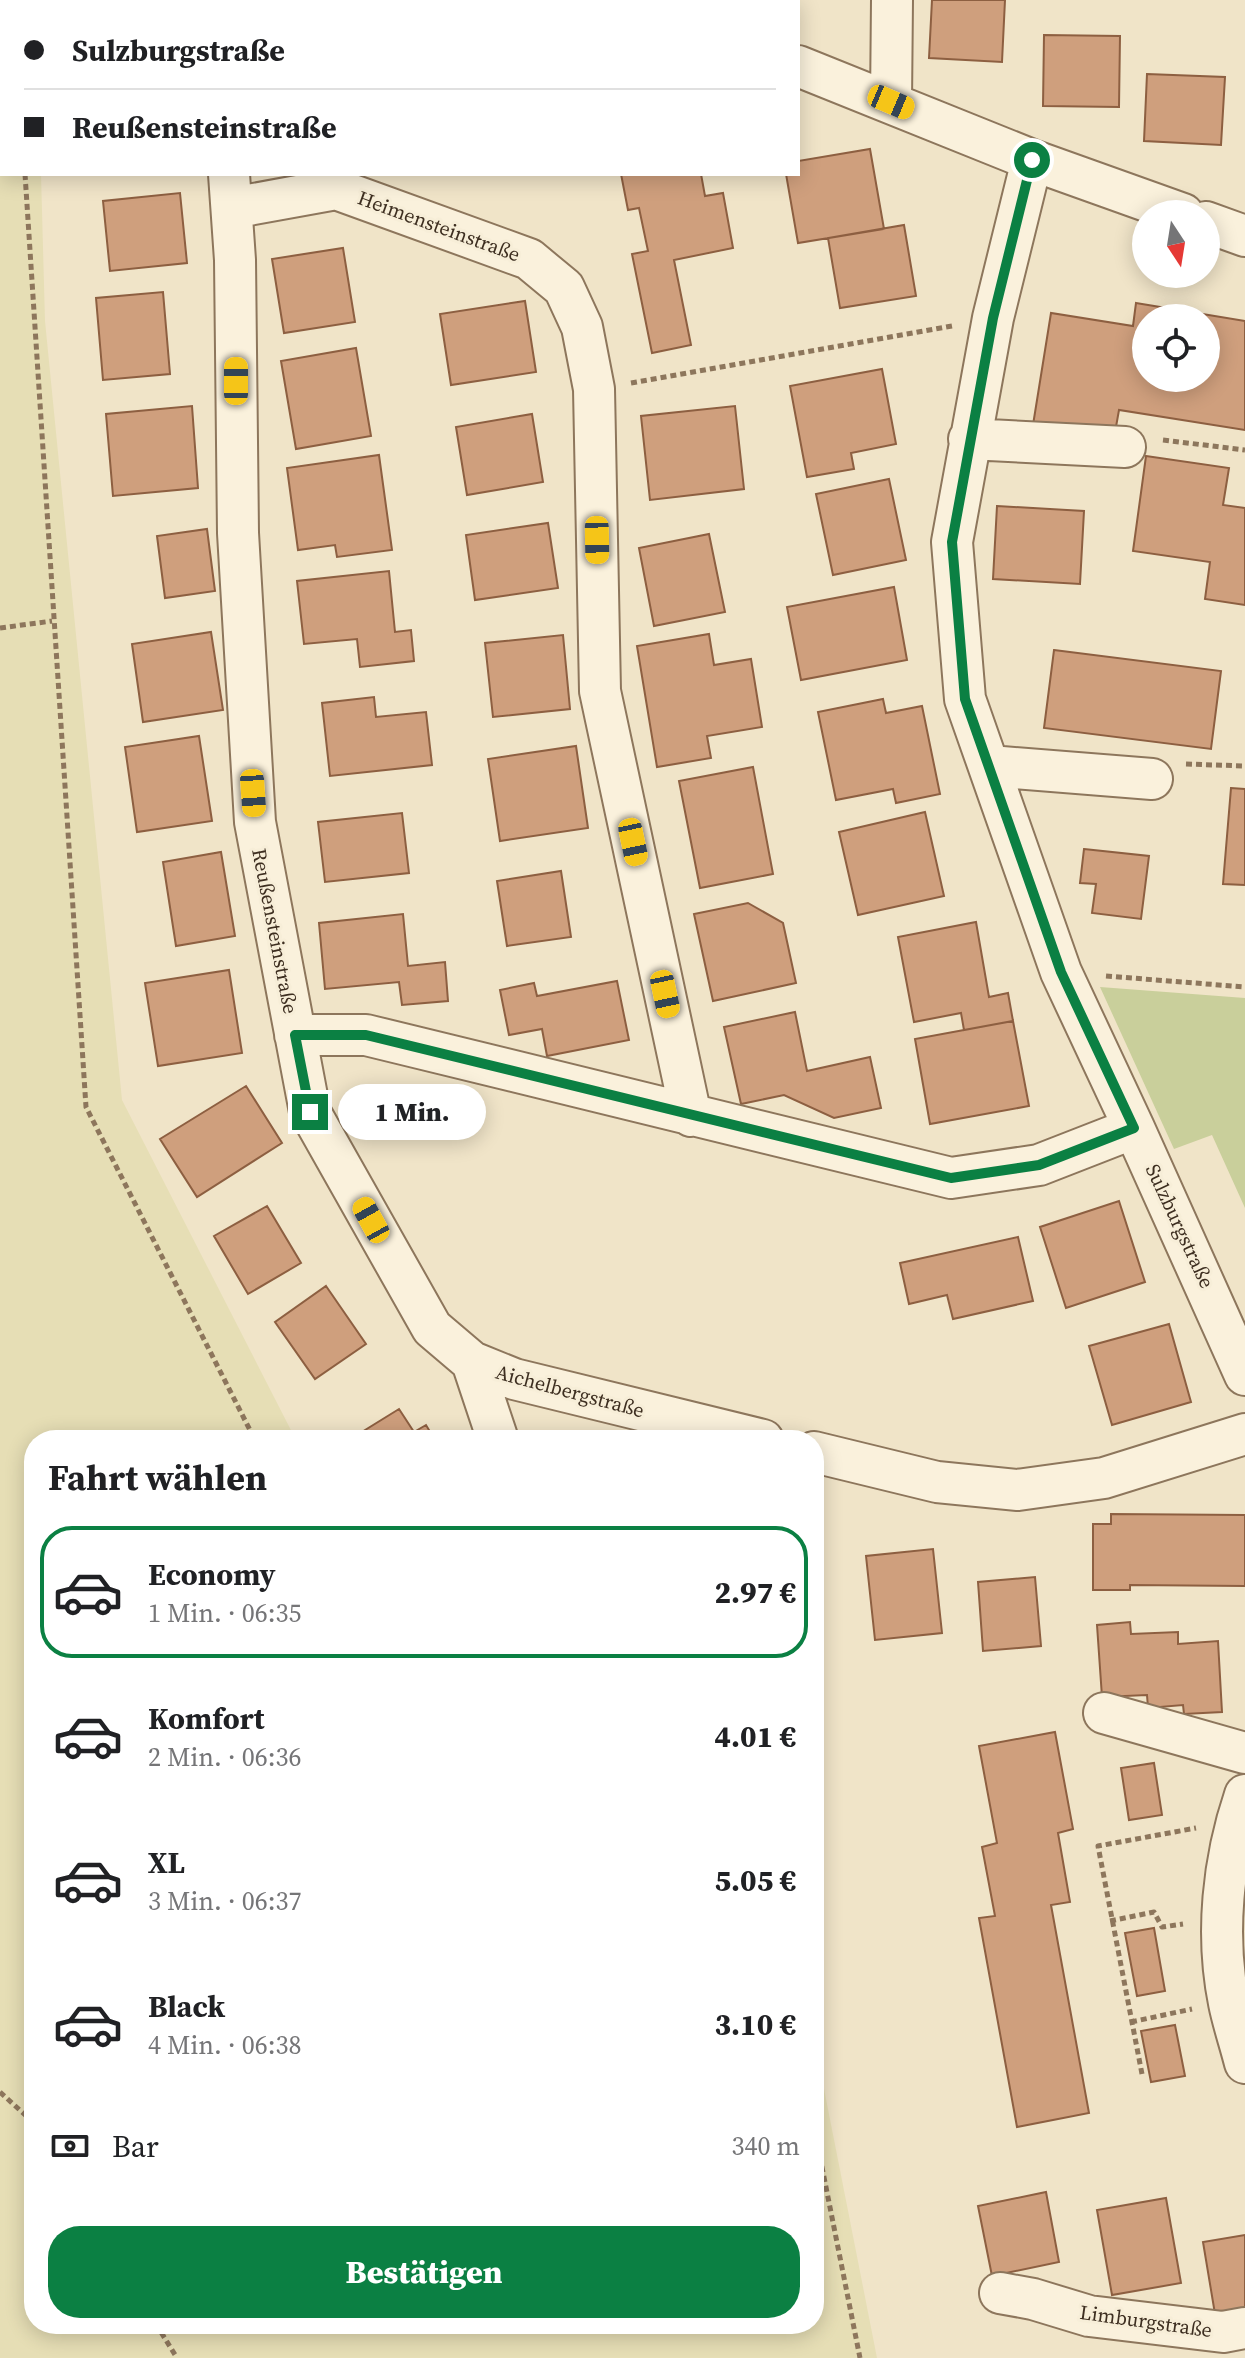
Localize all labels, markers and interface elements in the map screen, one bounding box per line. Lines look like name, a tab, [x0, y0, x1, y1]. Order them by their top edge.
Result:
text: Sulzburgstraße	[72, 30, 285, 71]
car	[864, 82, 918, 122]
text: Reußensteinstraße	[72, 107, 337, 148]
route start	[1014, 142, 1050, 178]
street label: Heimensteinstraße	[354, 184, 524, 268]
north arrow	[1132, 200, 1220, 288]
map controls	[1132, 200, 1220, 392]
button: locate	[1132, 304, 1220, 392]
car	[224, 357, 248, 405]
car	[585, 516, 609, 564]
car	[239, 768, 267, 818]
car	[616, 816, 650, 868]
street label: Reußensteinstraße	[245, 846, 305, 1016]
car	[648, 968, 682, 1020]
callout: 1 Min.	[338, 1084, 486, 1140]
route end	[292, 1094, 328, 1130]
text: 1 Min.	[374, 1094, 450, 1130]
street label: Sulzburgstraße	[1139, 1159, 1221, 1293]
car	[349, 1193, 393, 1247]
street label: Aichelbergstraße	[493, 1358, 647, 1424]
text: Fahrt wählen	[48, 1453, 267, 1502]
text: Economy	[148, 1554, 276, 1595]
icon: car	[52, 1556, 124, 1628]
text: 2.97 €	[715, 1572, 796, 1613]
text: 1 Min. · 06:35	[148, 1595, 302, 1631]
text: Komfort	[148, 1698, 265, 1739]
icon: car	[52, 1700, 124, 1772]
text: 4.01 €	[715, 1716, 796, 1757]
text: 2 Min. · 06:36	[148, 1739, 302, 1775]
text: XL	[148, 1842, 185, 1883]
icon: car	[52, 1844, 124, 1916]
text: 5.05 €	[715, 1860, 796, 1901]
text: 3 Min. · 06:37	[148, 1883, 302, 1919]
text: Black	[148, 1986, 225, 2027]
icon: car	[52, 1988, 124, 2060]
text: 3.10 €	[715, 2004, 796, 2045]
text: 4 Min. · 06:38	[148, 2027, 302, 2063]
icon: cash	[48, 2124, 92, 2168]
text: Bar	[112, 2126, 159, 2167]
text: 340 m	[732, 2128, 800, 2164]
button: Bestätigen	[48, 2226, 800, 2318]
street label: Limburgstraße	[1078, 2298, 1214, 2344]

